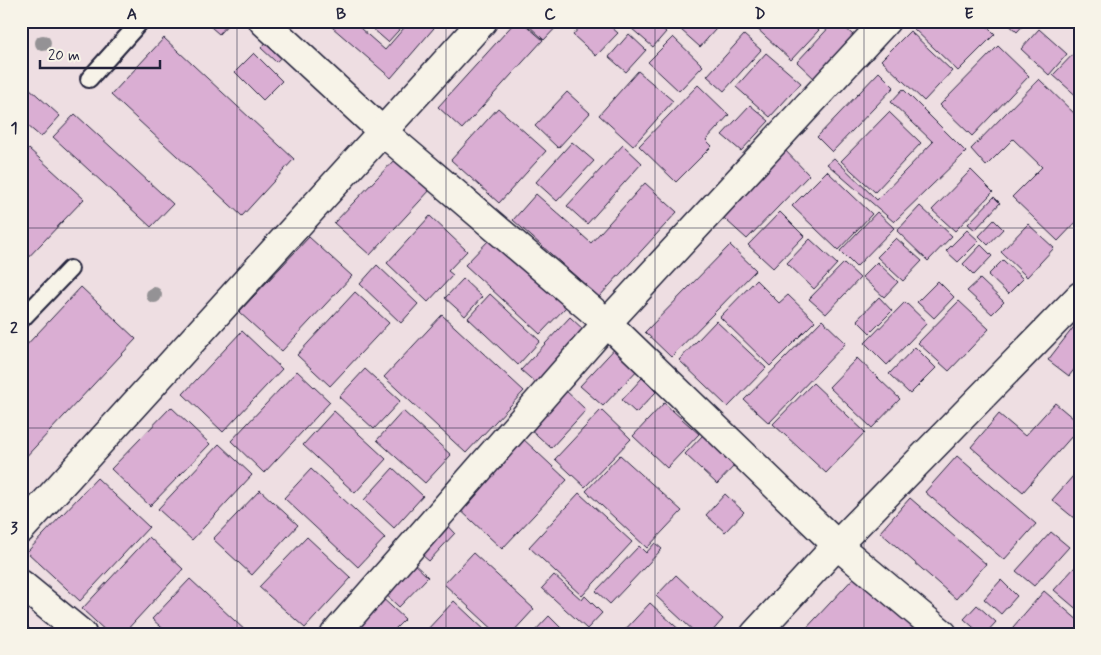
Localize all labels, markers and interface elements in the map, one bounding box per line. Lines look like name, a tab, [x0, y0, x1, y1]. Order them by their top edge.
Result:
text: A	[127, 4, 137, 25]
text: B	[336, 4, 346, 25]
text: C	[544, 4, 556, 25]
text: D	[754, 4, 766, 25]
text: E	[964, 4, 974, 25]
scale bar	[40, 38, 160, 70]
text: 20 m	[48, 46, 80, 66]
text: 1	[10, 118, 18, 139]
text: 2	[10, 318, 18, 339]
text: 3	[10, 518, 18, 539]

